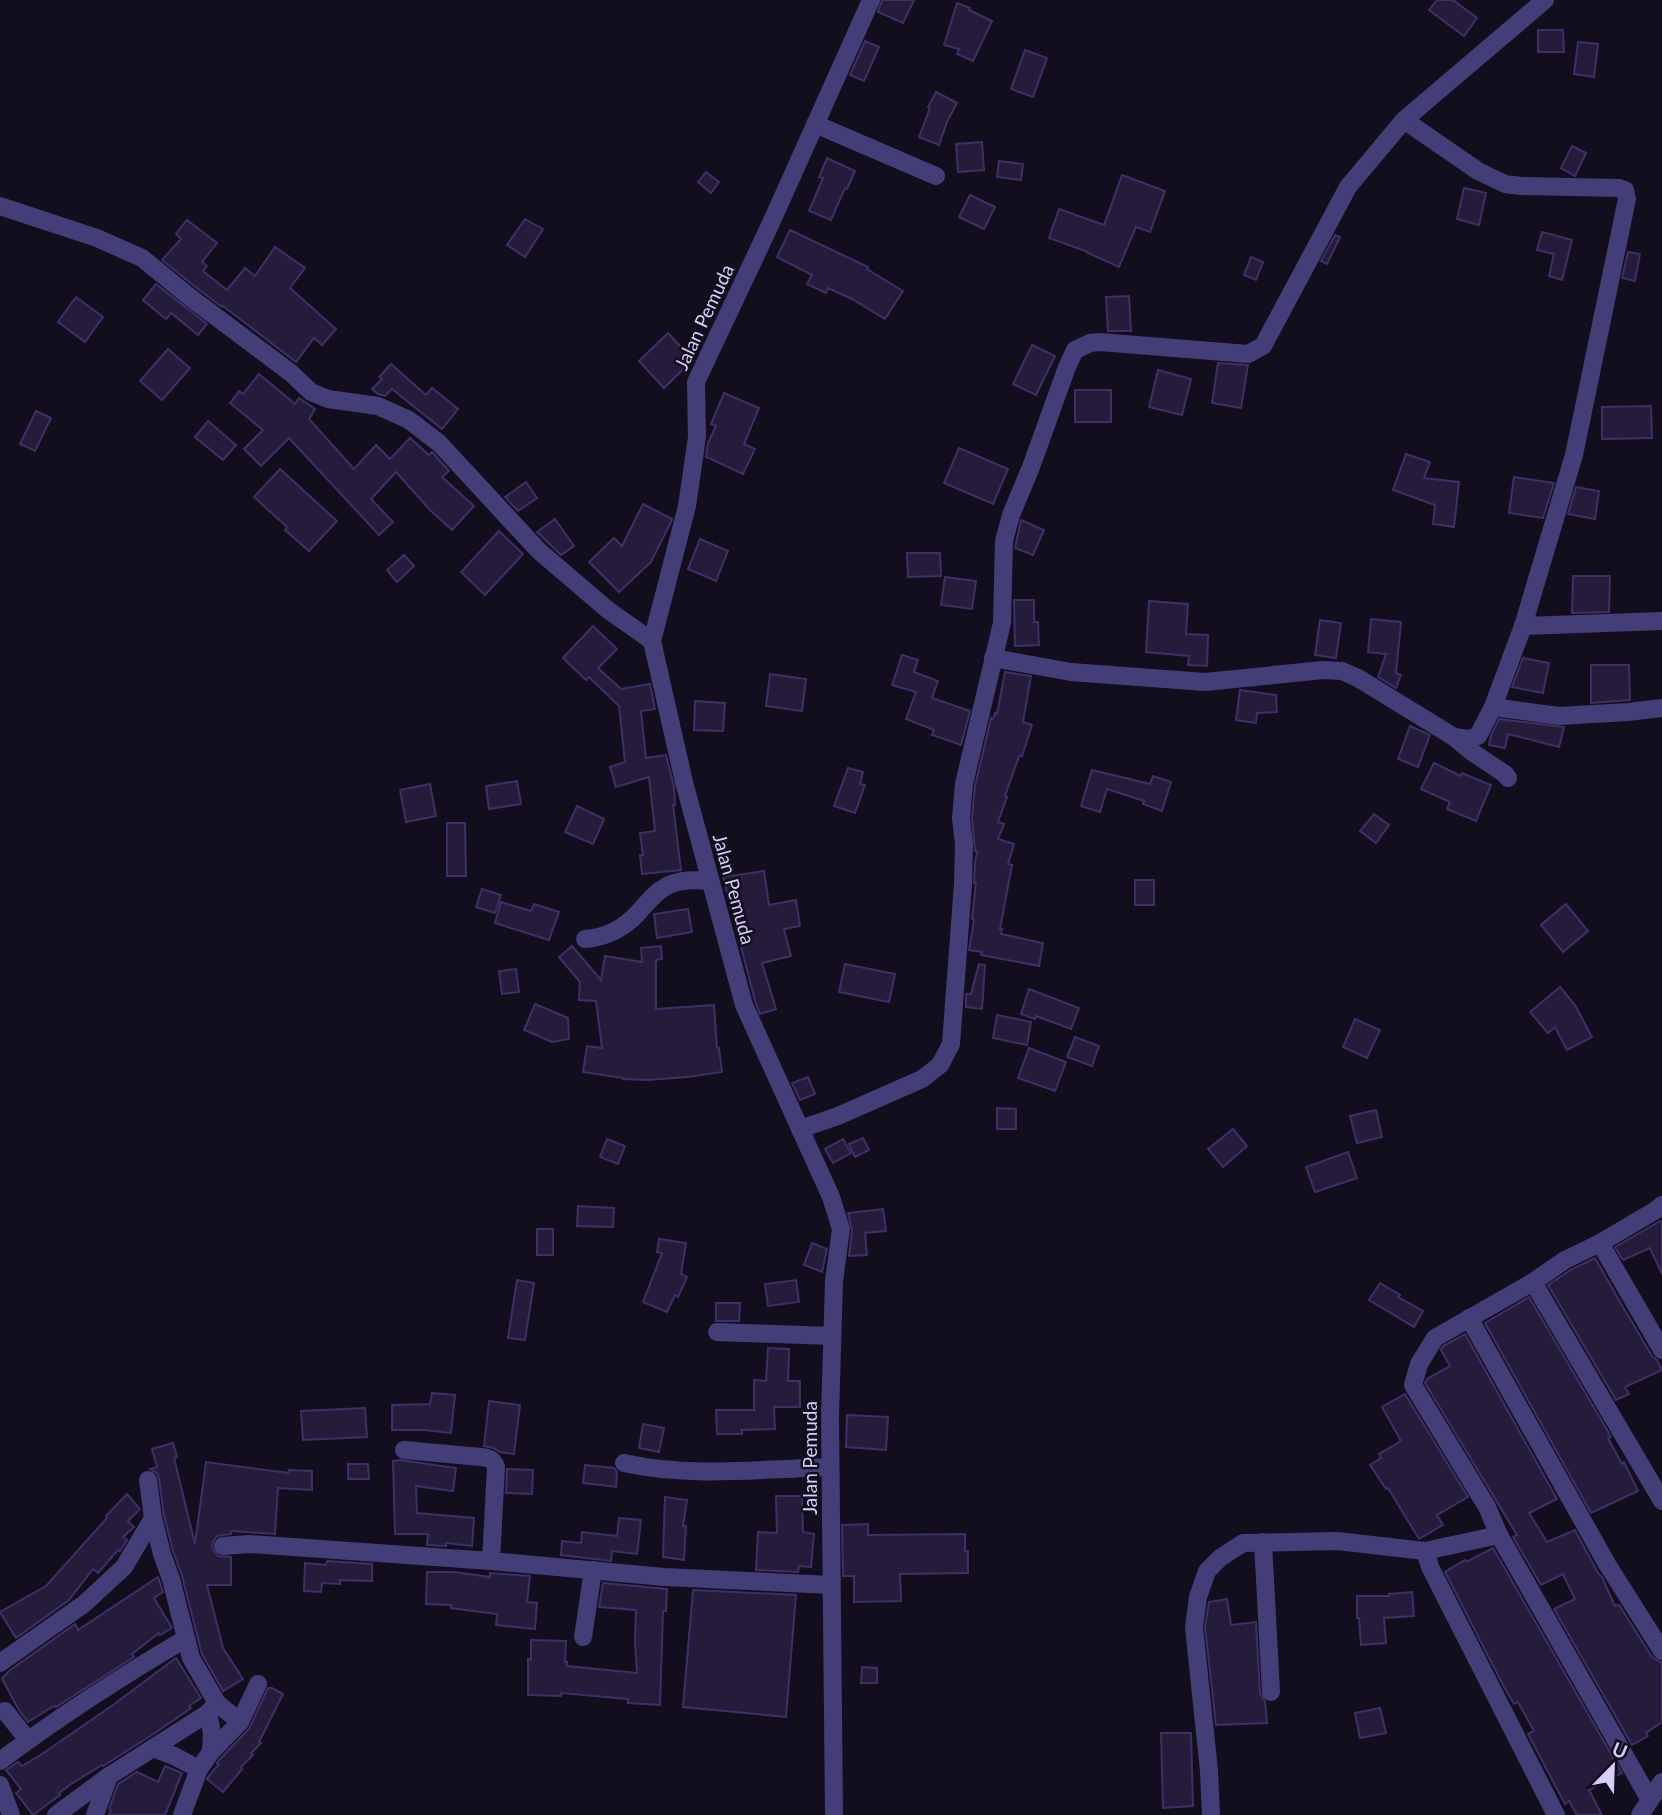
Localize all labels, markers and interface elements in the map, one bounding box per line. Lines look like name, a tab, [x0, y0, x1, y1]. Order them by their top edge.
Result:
street label: Jalan Pemuda	[669, 260, 738, 373]
street label: Jalan Pemuda	[709, 831, 760, 947]
street label: Jalan Pemuda	[798, 1401, 821, 1515]
north arrow	[1578, 1731, 1648, 1801]
text: U	[1609, 1737, 1631, 1763]

